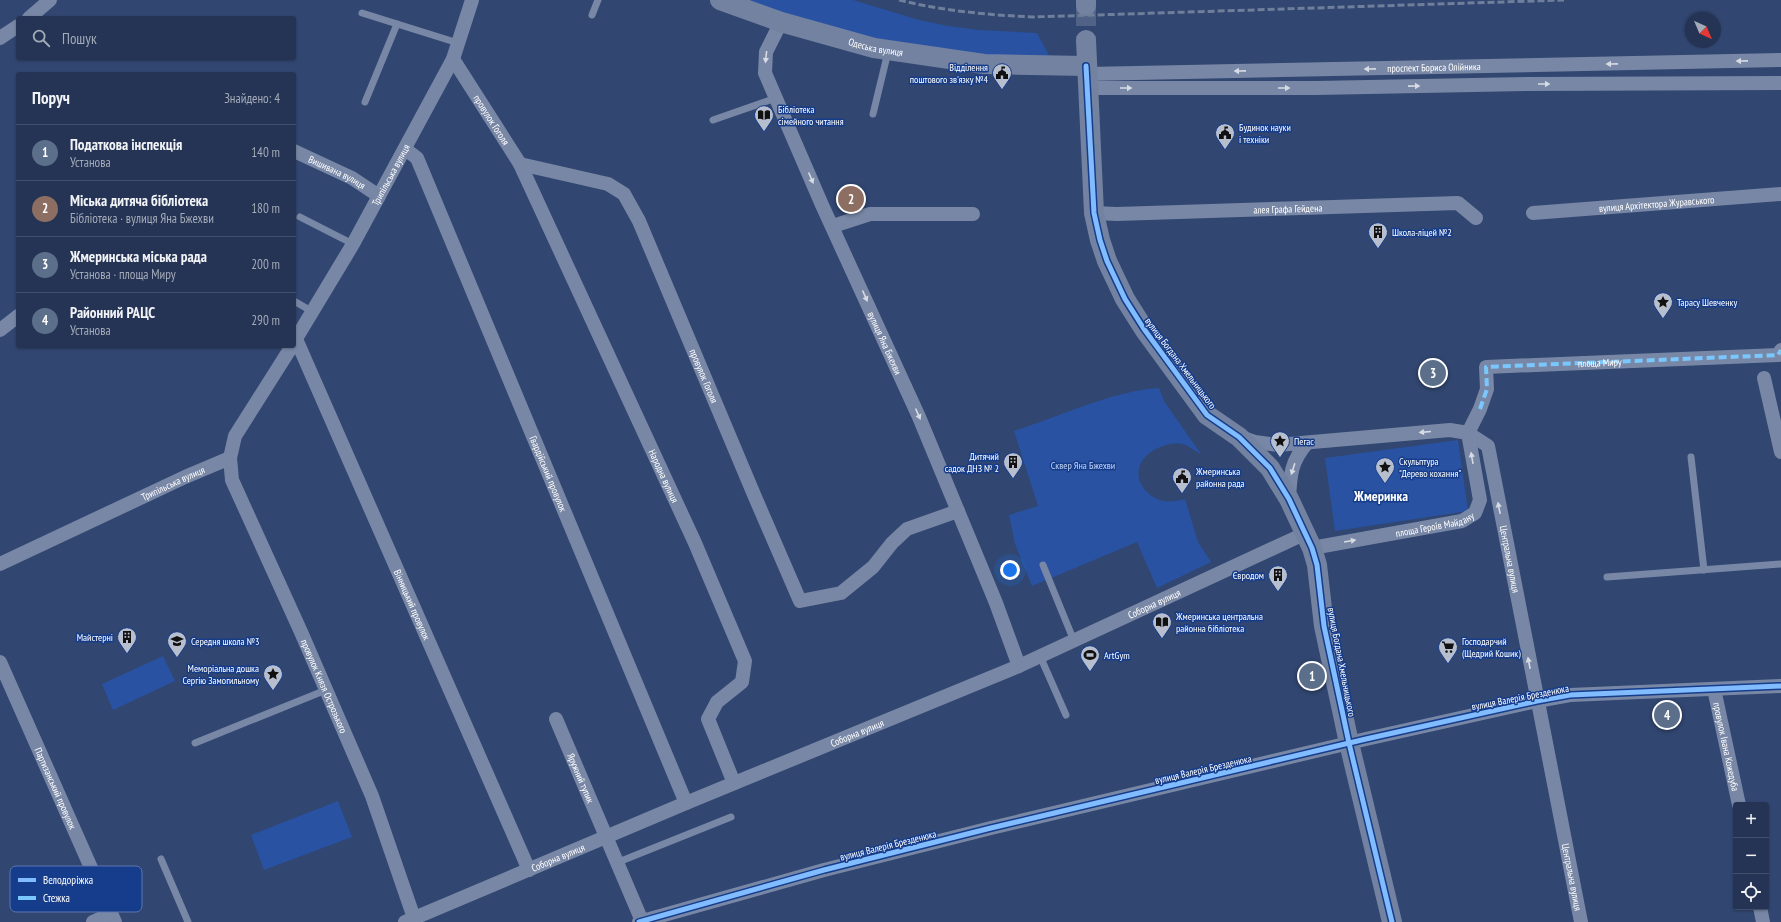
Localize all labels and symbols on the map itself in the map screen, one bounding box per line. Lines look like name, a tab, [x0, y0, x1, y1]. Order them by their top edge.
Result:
north arrow	[1685, 12, 1721, 48]
street label: Одеська вулиця	[847, 35, 904, 59]
one-way arrow	[763, 51, 770, 63]
one-way arrow	[1735, 58, 1748, 64]
street label: проспект Бориса Олійника	[1387, 60, 1481, 75]
one-way arrow	[1606, 60, 1618, 67]
place label: Відділення поштового зв'язку №4	[910, 61, 988, 86]
public building icon: Відділення поштового зв'язку №4	[991, 62, 1013, 90]
one-way arrow	[1363, 66, 1376, 72]
one-way arrow	[1234, 68, 1246, 75]
one-way arrow	[1538, 81, 1551, 87]
one-way arrow	[1408, 83, 1421, 89]
one-way arrow	[1120, 85, 1133, 91]
one-way arrow	[1278, 85, 1291, 91]
street label: провулок Гоголя	[470, 92, 512, 148]
place label: Бібліотека сімейного читання	[778, 103, 844, 128]
library icon: Бібліотека сімейного читання	[753, 104, 775, 132]
place label: Будинок науки і техніки	[1239, 121, 1291, 146]
public building icon: Будинок науки і техніки	[1214, 122, 1236, 150]
street label: Трипільська вулиця	[369, 142, 413, 208]
street label: Вишивана вулиця	[306, 153, 368, 192]
one-way arrow	[808, 172, 814, 184]
pin: 2	[838, 184, 864, 214]
street label: вулиця Архітектора Журавського	[1598, 193, 1715, 215]
street label: алея Графа Гейдена	[1253, 201, 1323, 217]
building icon: Школа-ліцей №2	[1367, 221, 1389, 249]
place label: Школа-ліцей №2	[1392, 226, 1452, 239]
one-way arrow	[862, 290, 868, 302]
place icon: Тарасу Шевченку	[1652, 291, 1674, 319]
place label: Тарасу Шевченку	[1677, 296, 1737, 309]
street label: вулиця Яна Бжехви	[865, 310, 905, 377]
street label: вулиця Богдана Хмельницького	[1142, 315, 1219, 412]
street label: провулок Гоголя	[687, 347, 721, 405]
street label: площа Миру	[1578, 355, 1622, 370]
pin: 3	[1420, 358, 1446, 388]
one-way arrow	[916, 409, 922, 421]
one-way arrow	[1419, 429, 1431, 435]
place icon: Пегас	[1269, 430, 1291, 458]
street label: Гвардійський провулок	[527, 434, 570, 514]
place label: Пегас	[1294, 435, 1314, 448]
street label: Народна вулиця	[646, 447, 681, 505]
place label: Дитячий садок ДНЗ № 2	[945, 450, 999, 475]
building icon: Дитячий садок ДНЗ № 2	[1002, 451, 1024, 479]
one-way arrow	[1469, 452, 1475, 464]
place label: Скульптура "Дерево кохання"	[1399, 455, 1461, 480]
place icon: Скульптура "Дерево кохання"	[1374, 456, 1396, 484]
park label: Сквер Яна Бжехви	[1051, 459, 1115, 472]
street label: Трипільська вулиця	[139, 463, 207, 504]
one-way arrow	[1289, 463, 1295, 475]
place label: Жмеринська районна рада	[1195, 465, 1245, 490]
public building icon: Жмеринська районна рада	[1171, 466, 1193, 494]
district label: Жмеринка	[1353, 487, 1408, 505]
one-way arrow	[1496, 502, 1502, 514]
street label: площа Героїв Майдану	[1395, 509, 1477, 540]
street label: Центральна вулиця	[1497, 524, 1523, 594]
one-way arrow	[1344, 538, 1356, 544]
your location	[1000, 560, 1020, 580]
building icon: Євродом	[1267, 564, 1289, 592]
street label: Вінницький провулок	[391, 567, 433, 642]
place label: Євродом	[1233, 569, 1264, 582]
street label: Соборна вулиця	[1126, 586, 1183, 622]
street label: вулиця Богдана Хмельницького	[1325, 606, 1358, 718]
place label: Жмеринська центральна районна бібліотека	[1175, 610, 1263, 635]
library icon: Жмеринська центральна районна бібліотека	[1151, 611, 1173, 639]
building icon: Майстерні	[116, 626, 138, 654]
school or university icon: Середня школа №3	[166, 630, 188, 658]
place label: Майстерні	[77, 631, 113, 644]
place label: Середня школа №3	[191, 635, 259, 648]
place label: Господарчий (Щедрий Кошик)	[1462, 635, 1521, 660]
supermarket icon: Господарчий (Щедрий Кошик)	[1437, 636, 1459, 664]
street label: провулок Князя Острозького	[298, 637, 350, 735]
sports icon: ArtGym	[1079, 644, 1101, 672]
place label: ArtGym	[1104, 649, 1130, 662]
one-way arrow	[1526, 657, 1532, 669]
pin: 1	[1299, 661, 1325, 691]
place label: Меморіальна дошка Сергію Замогильному	[182, 662, 259, 687]
place icon: Меморіальна дошка Сергію Замогильному	[262, 663, 284, 691]
street label: вулиця Валерія Брезденюка	[1470, 682, 1570, 713]
pin: 4	[1654, 700, 1680, 730]
street label: провулок Івана Кожедуба	[1710, 701, 1742, 792]
street label: Соборна вулиця	[829, 716, 886, 750]
street label: Партизанський провулок	[32, 746, 79, 831]
street label: Яружний тупик	[564, 751, 597, 805]
street label: вулиця Валерія Брезденюка	[1153, 752, 1253, 787]
street label: вулиця Валерія Брезденюка	[839, 827, 938, 864]
street label: Соборна вулиця	[529, 841, 587, 875]
street label: Центральна вулиця	[1559, 842, 1585, 912]
legend	[10, 866, 142, 912]
text: Велодоріжка	[43, 873, 93, 887]
text: Стежка	[43, 891, 70, 905]

